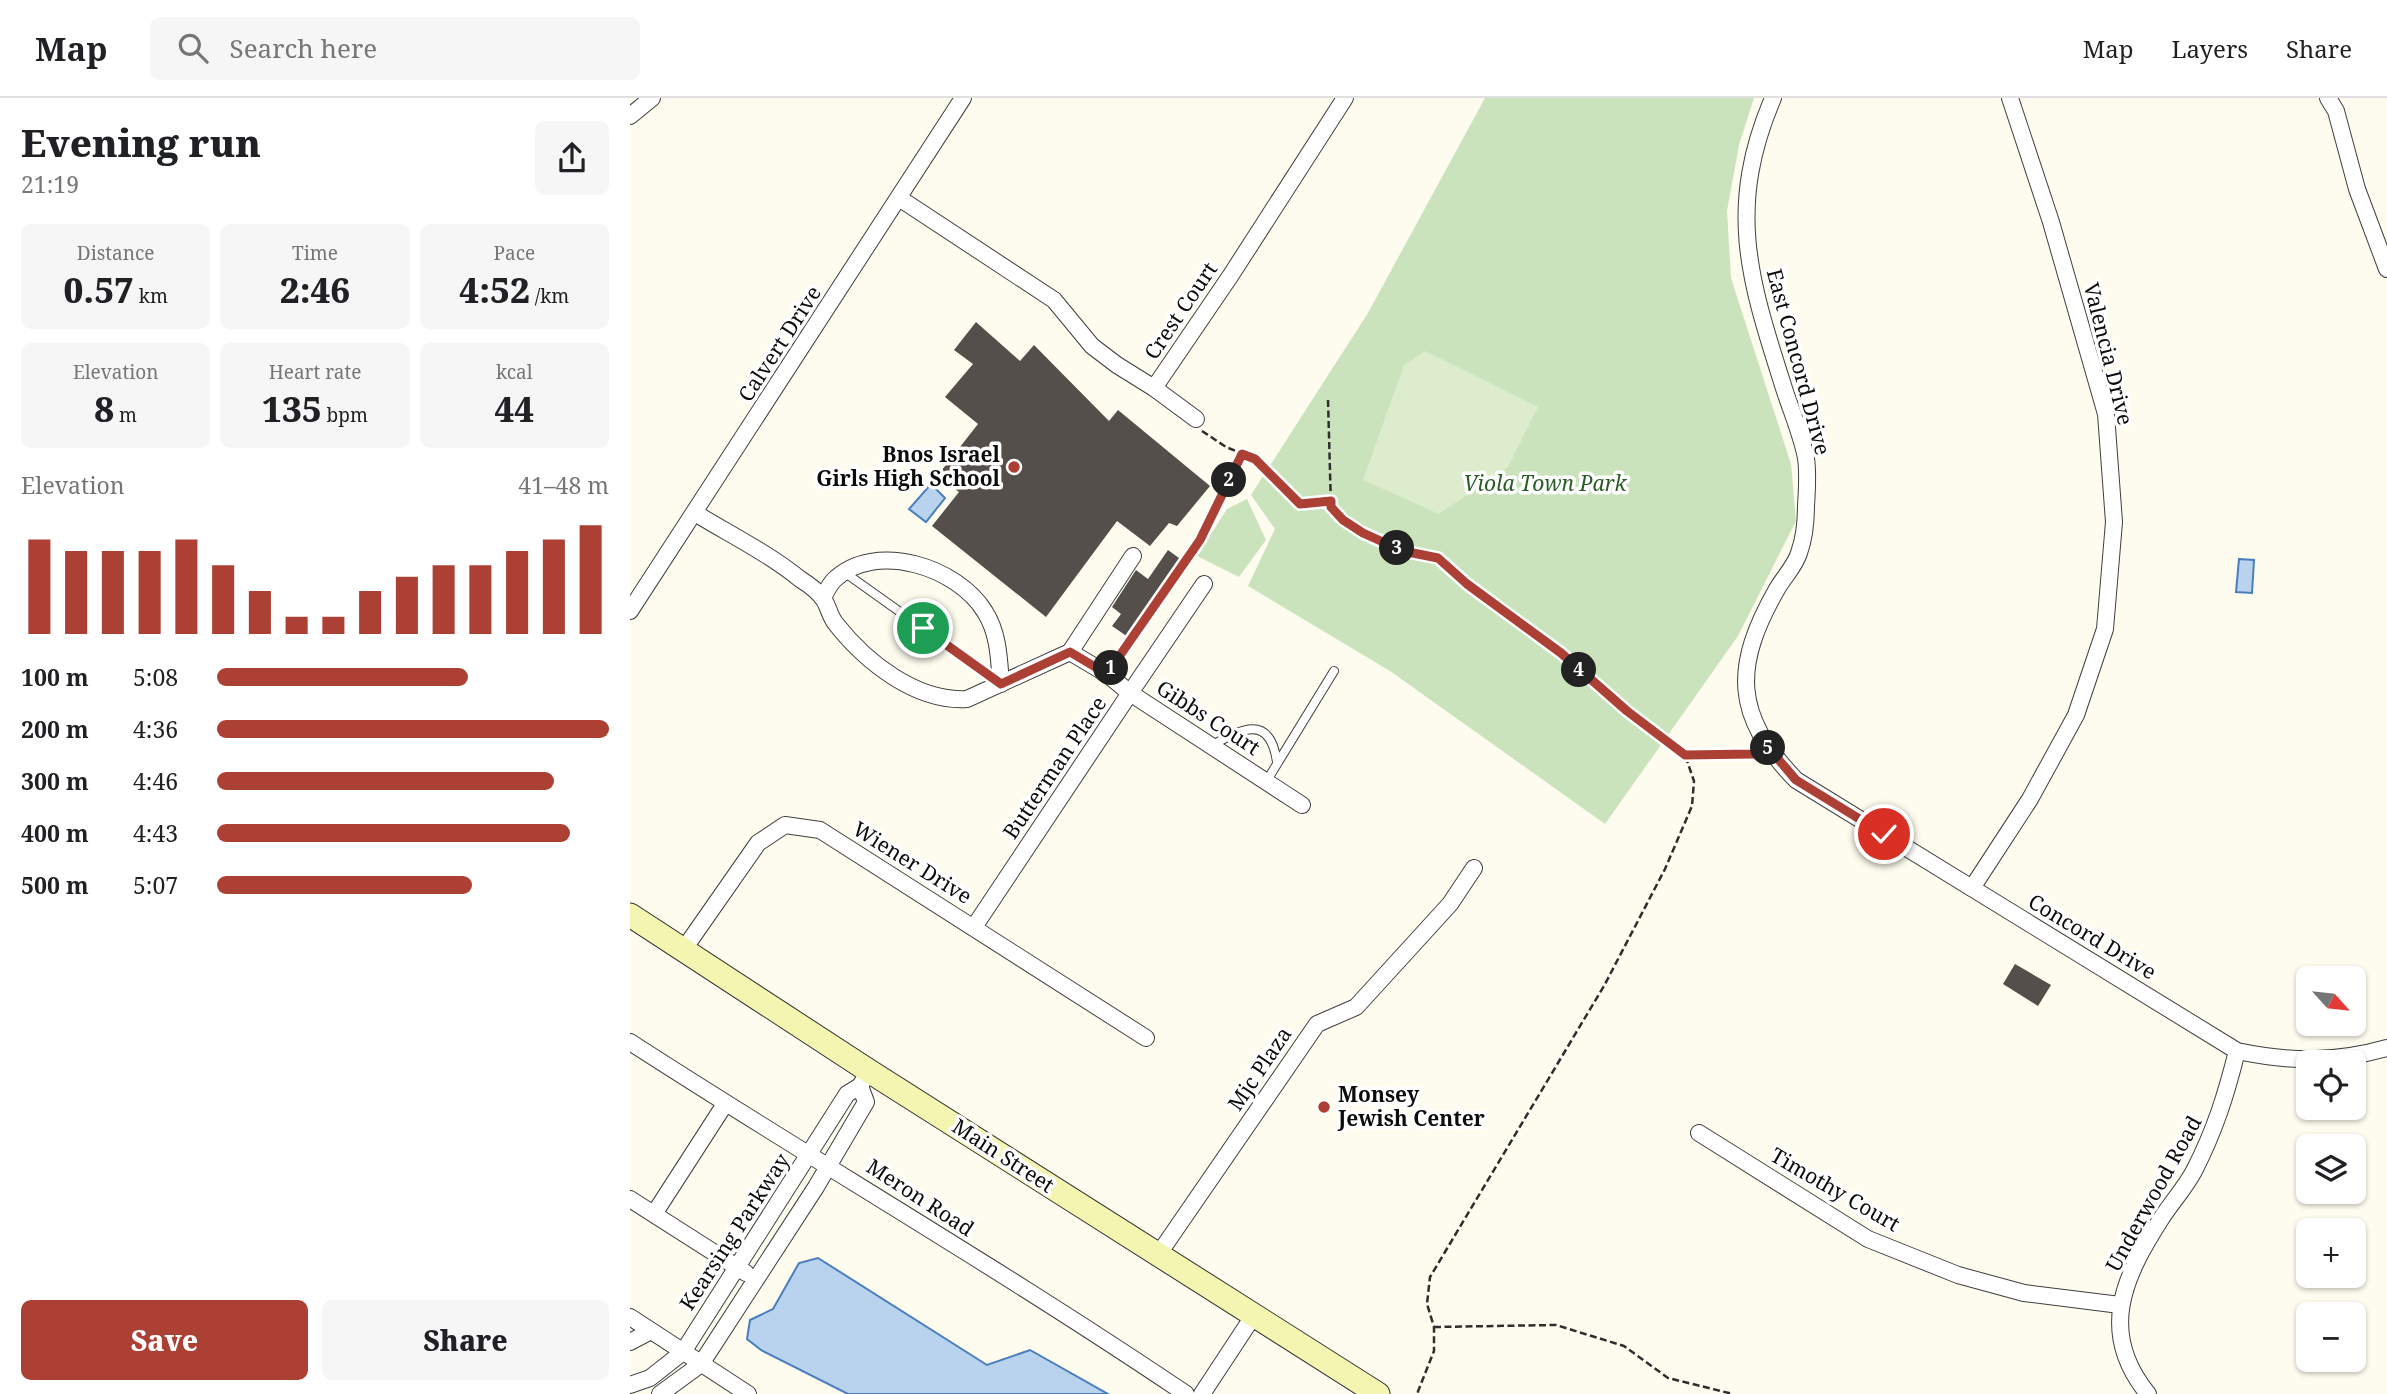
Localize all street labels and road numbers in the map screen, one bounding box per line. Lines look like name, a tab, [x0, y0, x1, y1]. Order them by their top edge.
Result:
street label: Crest Court	[1137, 256, 1223, 365]
street label: East Concord Drive	[1761, 266, 1837, 458]
street label: Calvert Drive	[731, 280, 827, 407]
street label: Valencia Drive	[2078, 280, 2140, 428]
street label: Gibbs Court	[1151, 673, 1266, 761]
street label: Butterman Place	[996, 691, 1112, 844]
street label: Wiener Drive	[848, 814, 977, 910]
street label: Concord Drive	[2023, 887, 2162, 985]
street label: Mjc Plaza	[1221, 1021, 1297, 1116]
street label: Underwood Road	[2099, 1111, 2208, 1276]
street label: Main Street	[947, 1112, 1060, 1198]
street label: Timothy Court	[1766, 1141, 1905, 1237]
street label: Kearsing Parkway	[673, 1147, 795, 1315]
street label: Meron Road	[862, 1152, 980, 1242]

